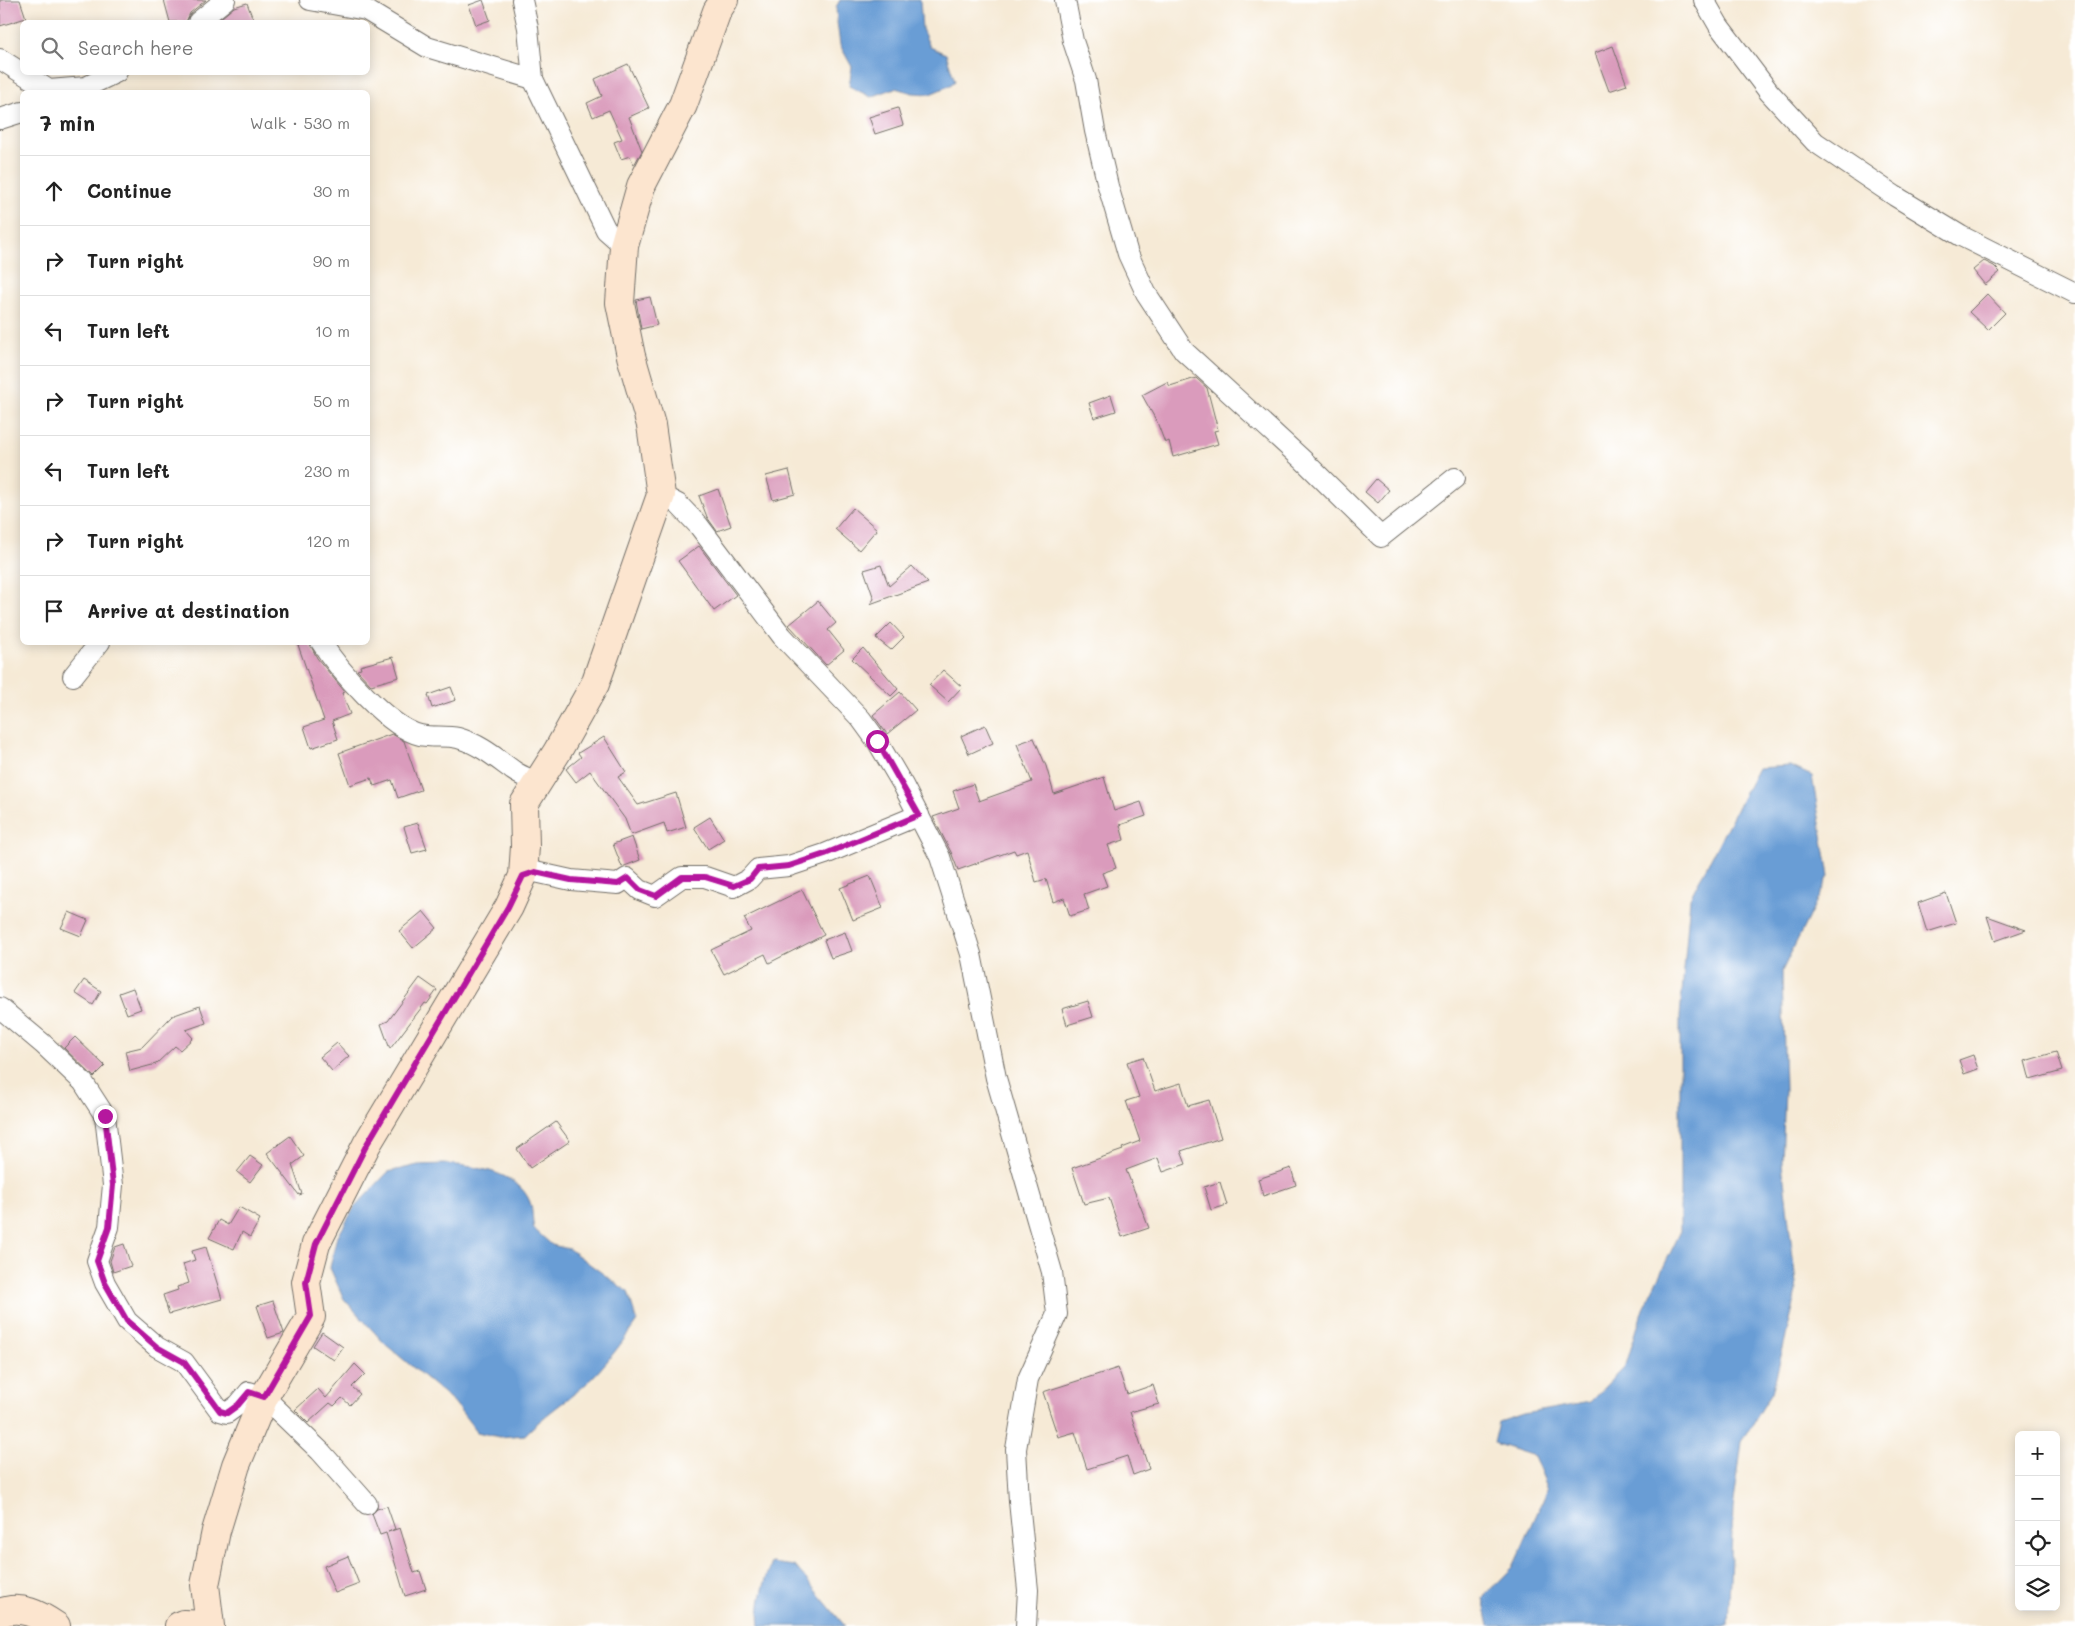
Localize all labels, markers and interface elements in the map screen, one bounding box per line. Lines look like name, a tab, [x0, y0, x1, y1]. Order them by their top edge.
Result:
search box	[20, 20, 370, 75]
icon: search	[38, 34, 66, 62]
text: Search here	[78, 35, 194, 60]
text: 7 min	[40, 109, 95, 136]
text: Walk · 530 m	[250, 112, 350, 133]
icon: ahead	[40, 177, 68, 205]
text: Continue	[87, 178, 172, 203]
text: 30 m	[313, 180, 350, 201]
icon: right	[40, 247, 68, 275]
text: Turn right	[87, 248, 184, 273]
text: 90 m	[313, 250, 350, 271]
icon: left	[40, 317, 68, 345]
text: Turn left	[87, 318, 170, 343]
text: 10 m	[315, 320, 350, 341]
icon: right	[40, 387, 68, 415]
text: Turn right	[87, 388, 184, 413]
text: 50 m	[313, 390, 350, 411]
icon: left	[40, 457, 68, 485]
text: Turn left	[87, 458, 170, 483]
text: 230 m	[304, 460, 350, 481]
icon: right	[40, 527, 68, 555]
text: Turn right	[87, 528, 184, 553]
text: 120 m	[306, 530, 350, 551]
icon: arrive	[40, 597, 68, 625]
text: Arrive at destination	[87, 598, 290, 623]
route start	[866, 730, 889, 753]
route end	[94, 1105, 117, 1128]
map controls	[2015, 1431, 2060, 1611]
button: +	[2015, 1431, 2060, 1476]
button: −	[2015, 1476, 2060, 1521]
button: locate	[2015, 1521, 2060, 1566]
button: layers	[2015, 1566, 2060, 1611]

